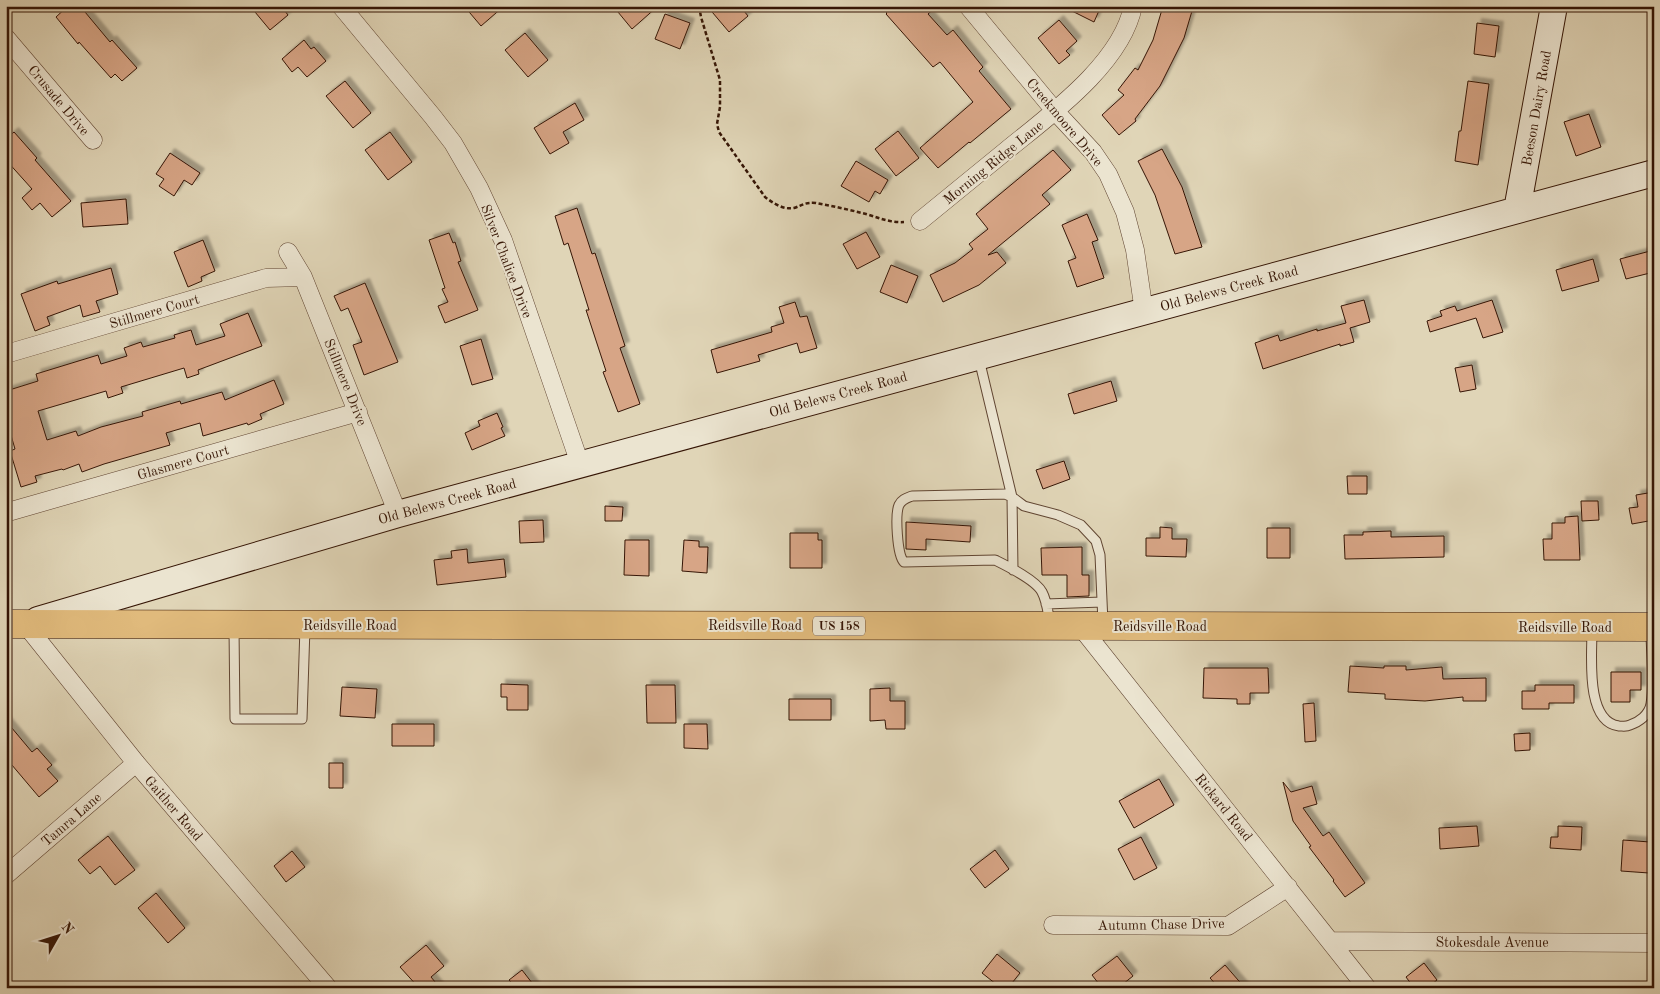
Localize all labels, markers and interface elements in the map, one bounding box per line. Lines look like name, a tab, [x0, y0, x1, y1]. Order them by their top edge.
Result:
street label: Beeson Dairy Road	[1520, 49, 1554, 167]
street label: Crusade Drive	[25, 63, 92, 138]
street label: Creekmoore Drive	[1024, 76, 1105, 169]
street label: Morning Ridge Lane	[941, 118, 1046, 207]
street label: Silver Chalice Drive	[478, 203, 534, 320]
street label: Old Belews Creek Road	[1159, 264, 1300, 314]
street label: Stillmere Court	[108, 292, 201, 332]
street label: Stillmere Drive	[321, 337, 369, 428]
street label: Old Belews Creek Road	[768, 370, 909, 420]
street label: Glasmere Court	[136, 443, 231, 483]
street label: Old Belews Creek Road	[377, 477, 518, 527]
road number: US 158	[813, 616, 865, 636]
street label: Reidsville Road	[303, 619, 397, 633]
street label: Reidsville Road	[708, 619, 802, 633]
street label: Reidsville Road	[1113, 620, 1207, 634]
street label: Reidsville Road	[1518, 621, 1612, 635]
street label: Rickard Road	[1192, 771, 1255, 844]
street label: Gaither Road	[142, 774, 205, 844]
street label: Tamra Lane	[39, 790, 104, 849]
north arrow	[32, 912, 82, 962]
street label: Autumn Chase Drive	[1097, 917, 1225, 933]
text: N	[59, 920, 76, 937]
street label: Stokesdale Avenue	[1435, 936, 1549, 950]

